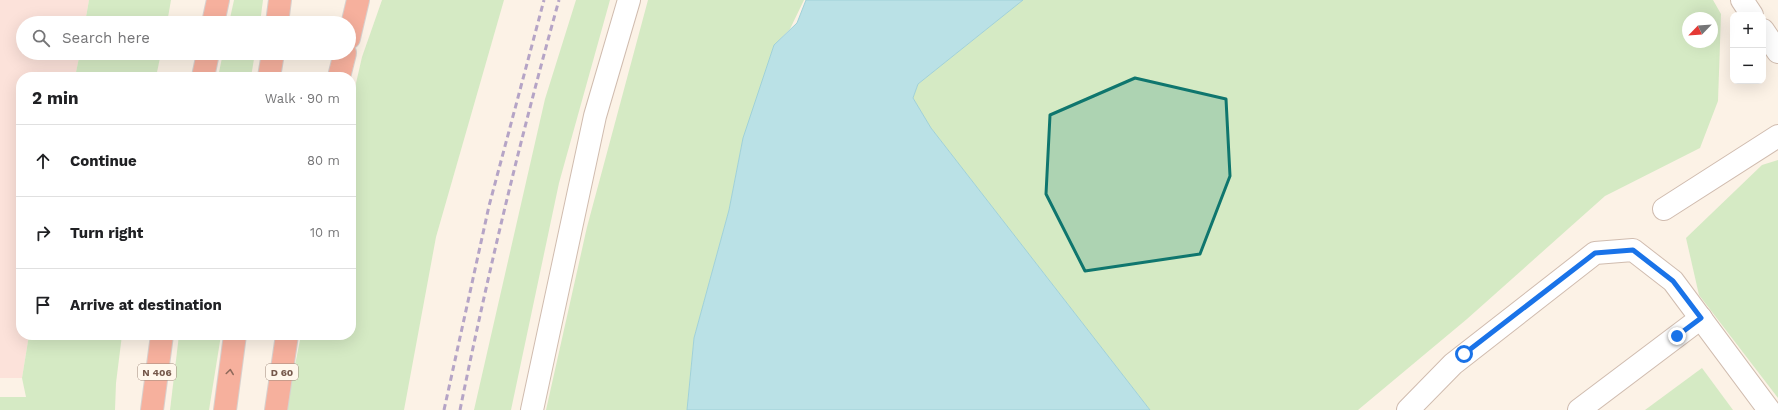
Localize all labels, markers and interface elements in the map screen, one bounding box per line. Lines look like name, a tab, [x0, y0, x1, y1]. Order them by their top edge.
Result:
north arrow	[1682, 12, 1718, 48]
map controls	[1730, 12, 1766, 84]
button: +	[1730, 12, 1766, 48]
search box	[16, 16, 356, 60]
icon: search	[30, 27, 52, 49]
text: Search here	[62, 29, 150, 47]
button: −	[1730, 48, 1766, 84]
text: 2 min	[32, 88, 78, 108]
text: Walk · 90 m	[265, 91, 340, 106]
icon: ahead	[32, 150, 54, 172]
text: Continue	[70, 152, 137, 170]
text: 80 m	[307, 153, 340, 168]
icon: right	[32, 222, 54, 244]
text: Turn right	[70, 224, 143, 242]
text: 10 m	[310, 225, 340, 240]
icon: arrive	[32, 294, 54, 316]
text: Arrive at destination	[70, 296, 222, 314]
route end	[1668, 327, 1686, 345]
route start	[1455, 345, 1473, 363]
road number: N 406	[138, 364, 176, 380]
road number: D 60	[266, 364, 298, 380]
one-way arrow	[225, 369, 234, 376]

